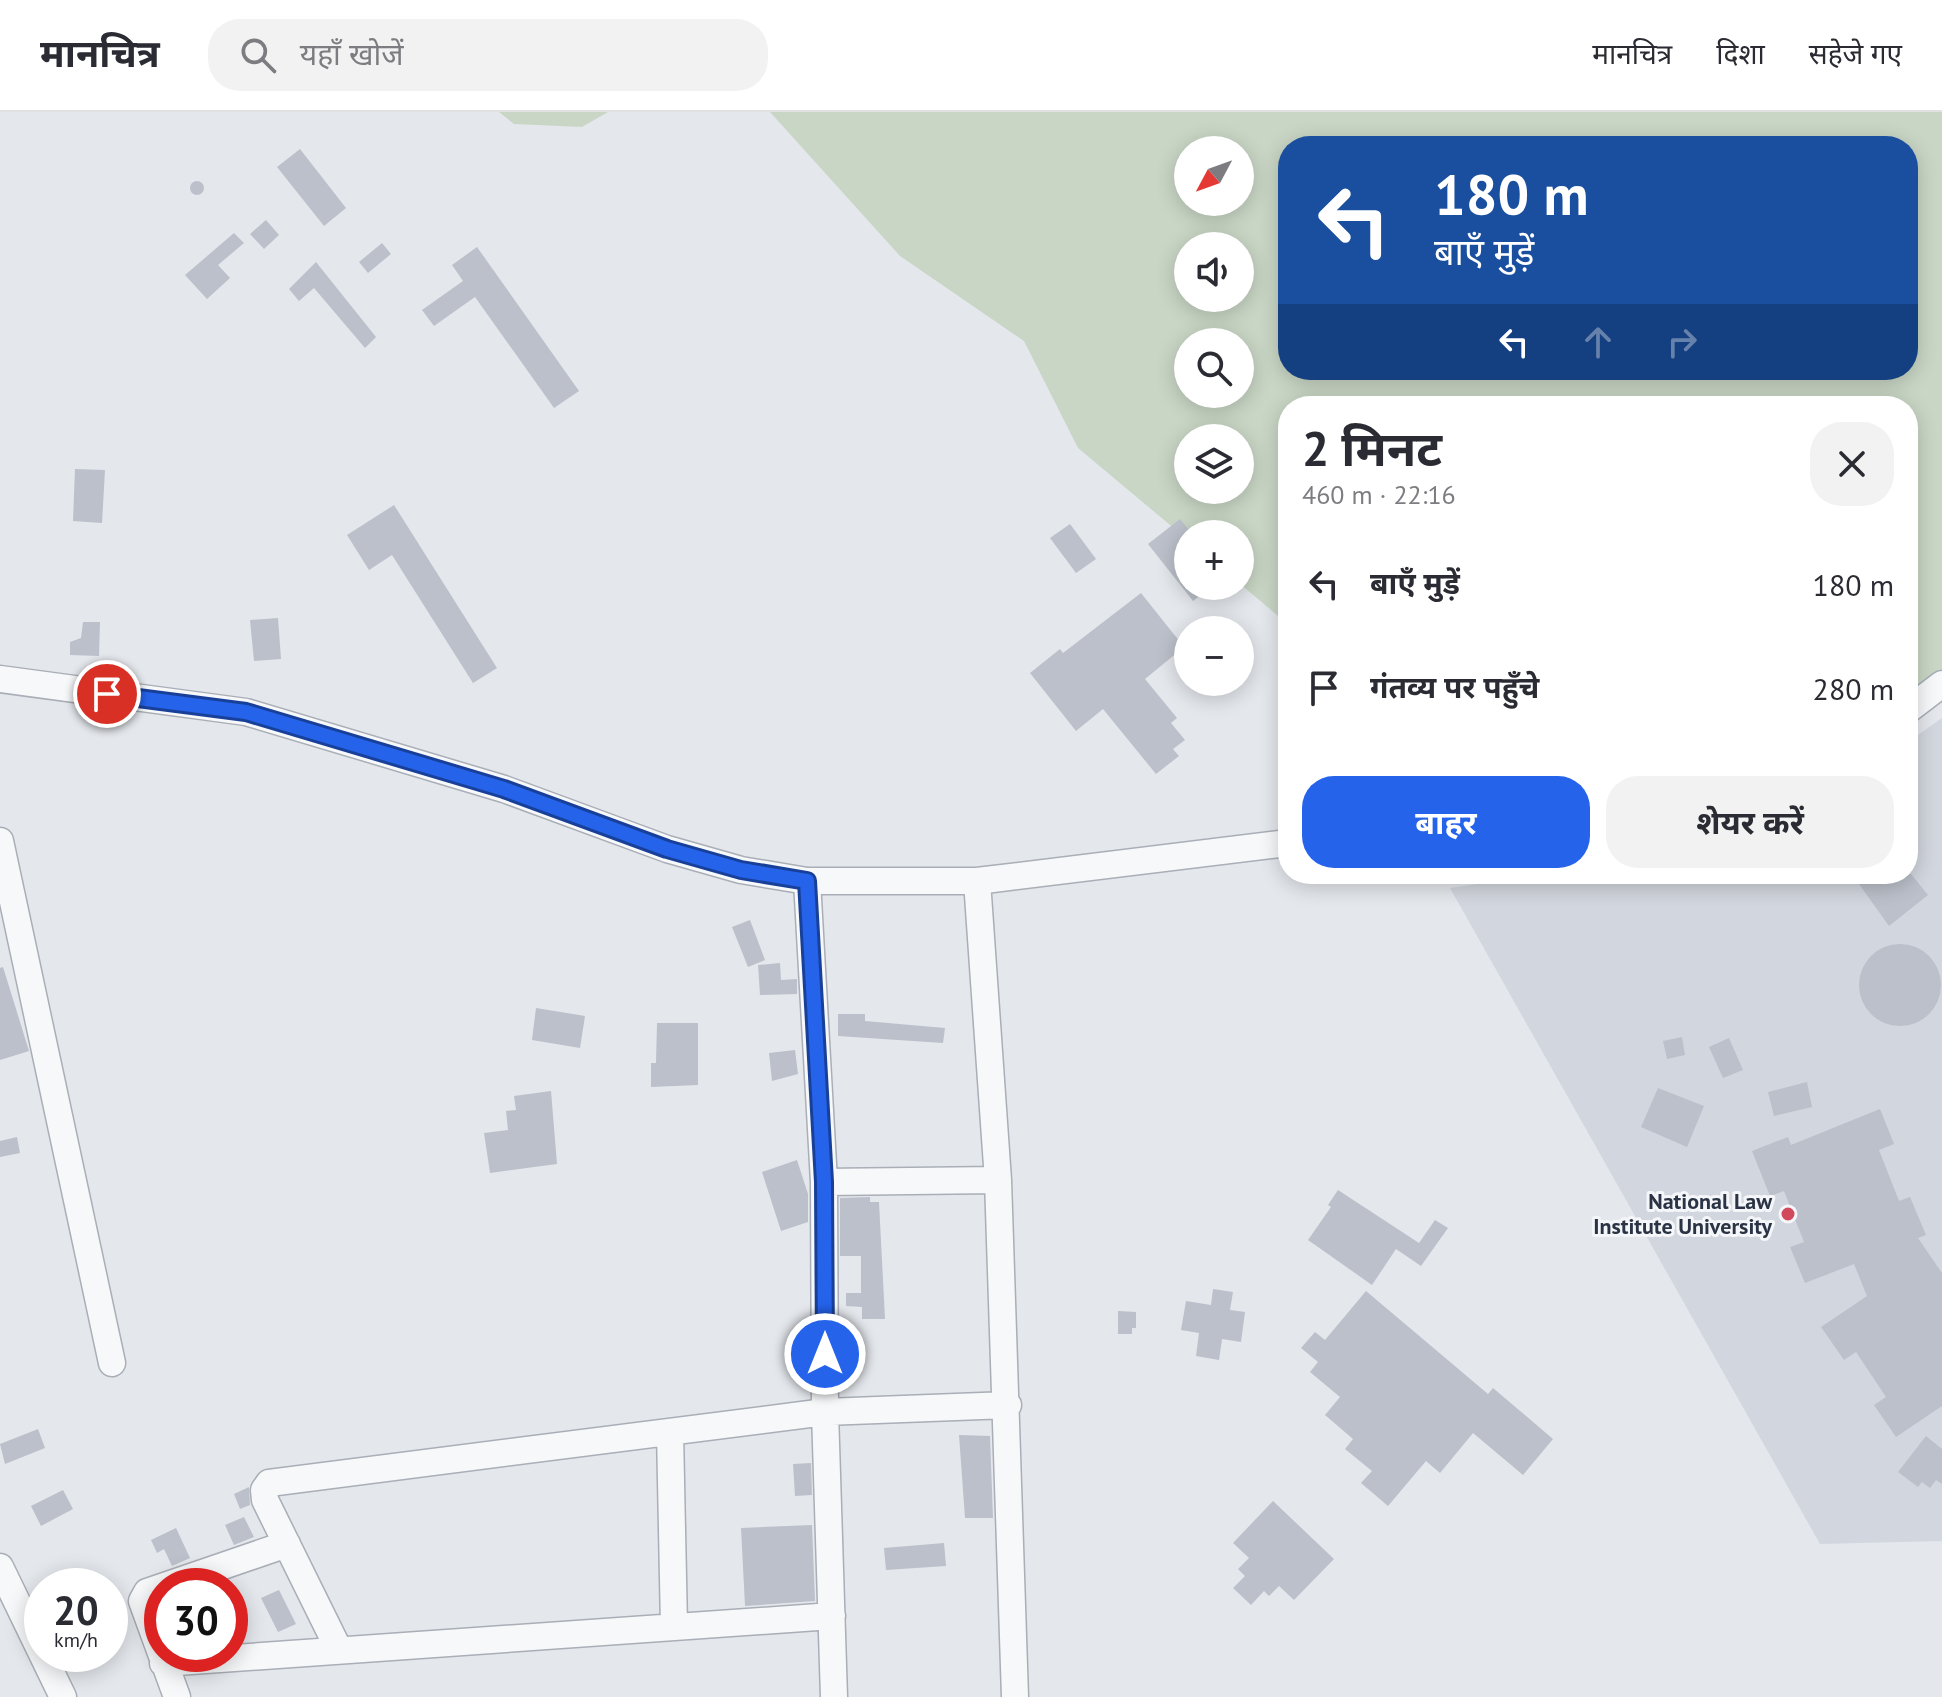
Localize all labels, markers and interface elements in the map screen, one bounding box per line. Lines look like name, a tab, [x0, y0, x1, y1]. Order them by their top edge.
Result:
search box	[208, 19, 768, 91]
text: मानचित्र	[40, 28, 160, 77]
icon: search	[236, 33, 280, 77]
text: यहाँ खोजें	[300, 34, 403, 73]
text: मानचित्र	[1592, 35, 1672, 72]
text: दिशा	[1716, 35, 1765, 72]
text: सहेजे गए	[1809, 35, 1902, 72]
north arrow	[1174, 136, 1254, 216]
map controls	[1174, 136, 1254, 696]
text: 180 m	[1434, 158, 1589, 230]
icon: left	[1302, 168, 1406, 272]
text: बाएँ मुड़ें	[1434, 228, 1534, 275]
button: sound	[1174, 232, 1254, 312]
icon: left	[1492, 320, 1536, 364]
icon: ahead	[1576, 320, 1620, 364]
icon: right	[1660, 320, 1704, 364]
button: search	[1174, 328, 1254, 408]
text: 2 मिनट	[1302, 417, 1442, 479]
button: close	[1810, 422, 1894, 506]
button: layers	[1174, 424, 1254, 504]
text: 460 m · 22:16	[1302, 478, 1456, 511]
button: +	[1174, 520, 1254, 600]
icon: left	[1302, 562, 1346, 606]
text: बाएँ मुड़ें	[1370, 563, 1460, 602]
text: 180 m	[1813, 565, 1894, 604]
button: −	[1174, 616, 1254, 696]
pin	[73, 660, 141, 728]
icon: arrive	[1302, 666, 1346, 710]
text: गंतव्य पर पहुँचे	[1370, 667, 1539, 706]
text: 280 m	[1813, 669, 1894, 708]
icon: arrive	[85, 672, 129, 716]
button: बाहर	[1302, 776, 1590, 868]
button: शेयर करें	[1606, 776, 1894, 868]
place label: National Law Institute University	[1593, 1187, 1773, 1240]
marker: National Law Institute University	[1779, 1205, 1797, 1223]
position arrow	[783, 1312, 867, 1396]
speed limit sign: 30	[144, 1568, 248, 1672]
text: 20	[53, 1584, 99, 1636]
text: km/h	[54, 1627, 98, 1653]

